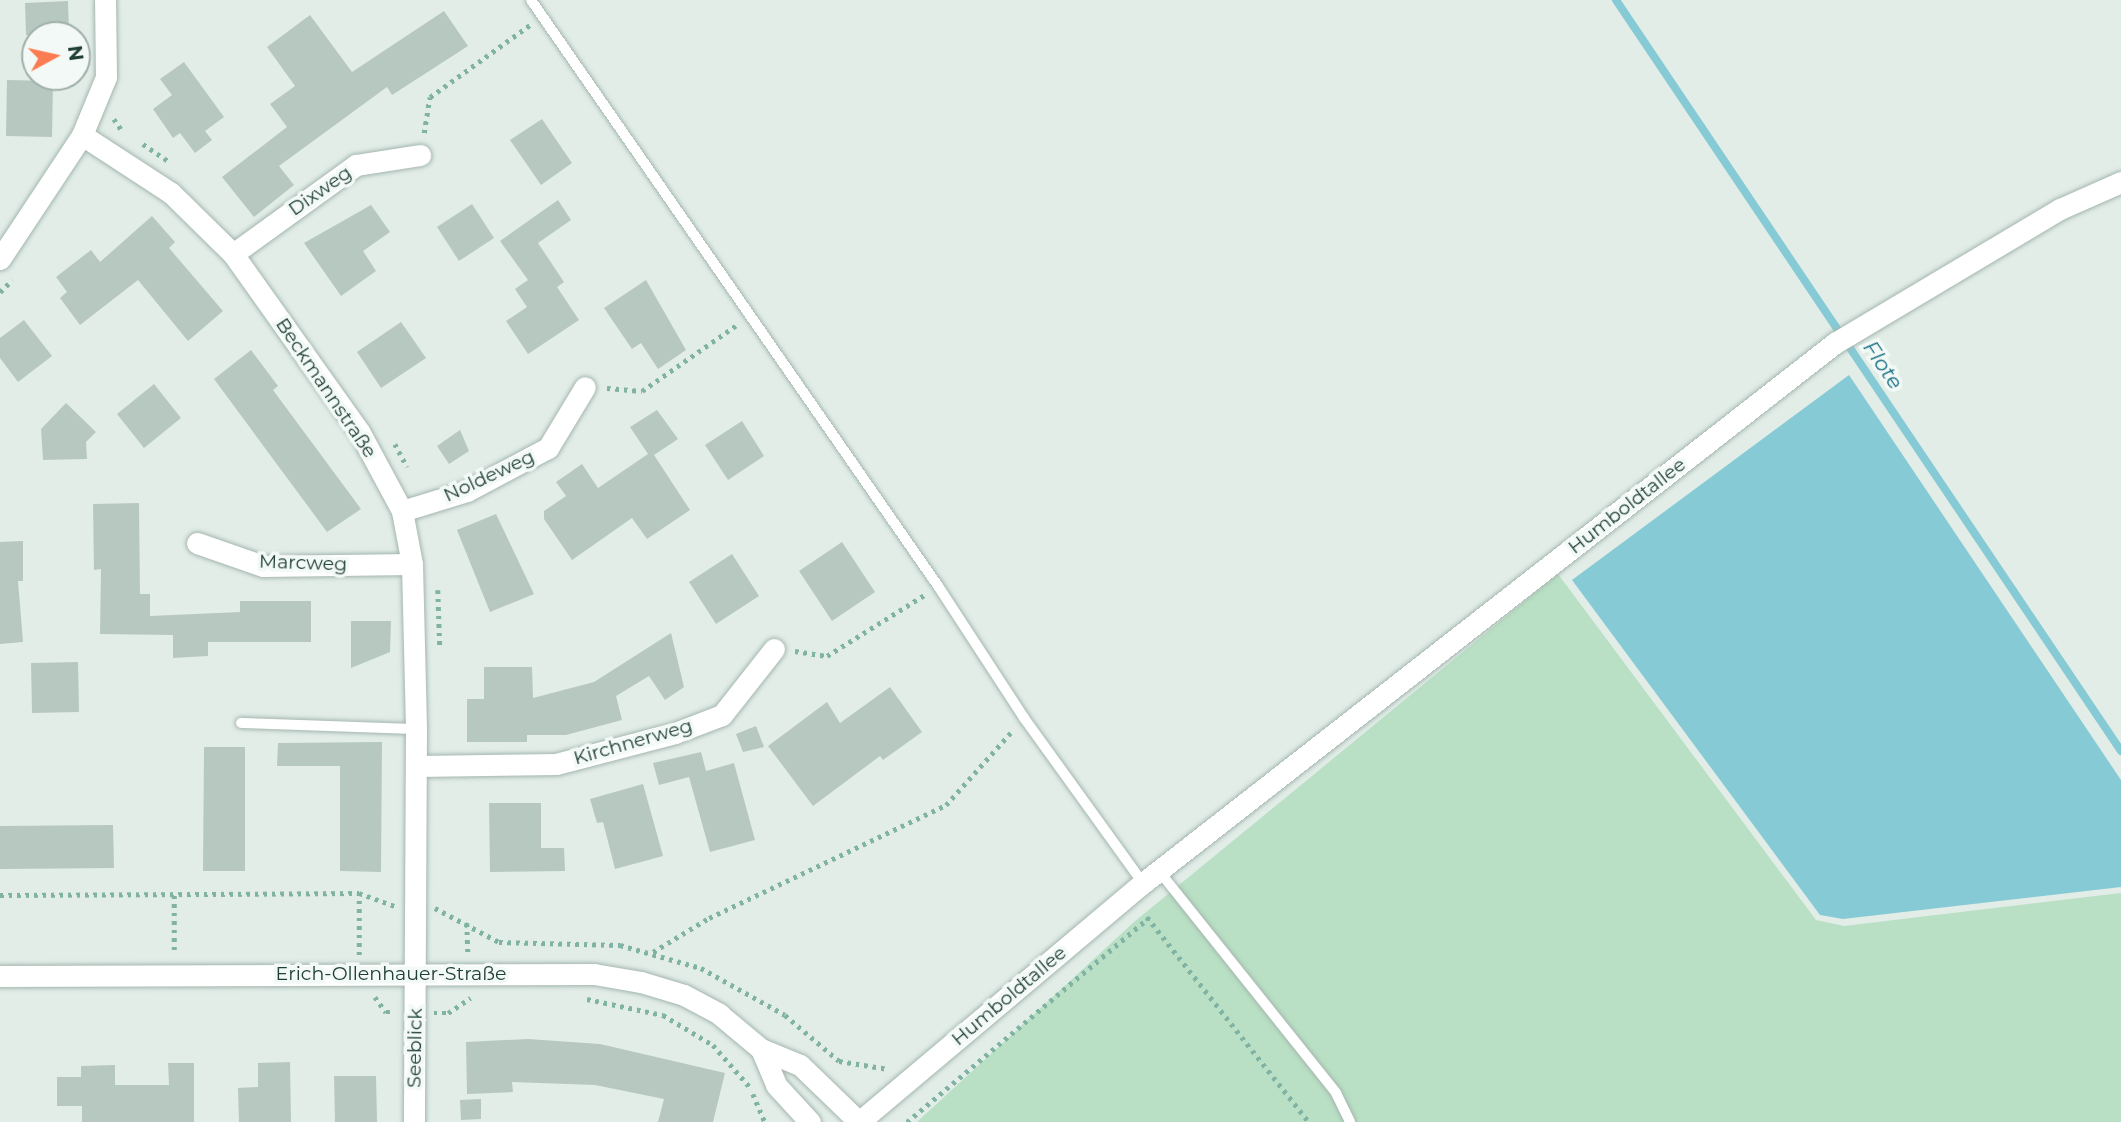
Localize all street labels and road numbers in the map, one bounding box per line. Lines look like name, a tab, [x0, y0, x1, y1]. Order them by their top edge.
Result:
street label: Dixweg	[284, 161, 356, 221]
street label: Beckmannstraße	[271, 314, 381, 462]
street label: Noldeweg	[440, 445, 538, 507]
street label: Humboldtallee	[1564, 453, 1690, 559]
street label: Marcweg	[259, 550, 347, 576]
street label: Kirchnerweg	[571, 714, 695, 770]
street label: Humboldtallee	[947, 941, 1071, 1051]
street label: Erich-Ollenhauer-Straße	[276, 963, 506, 985]
street label: Seeblick	[403, 1008, 427, 1088]

